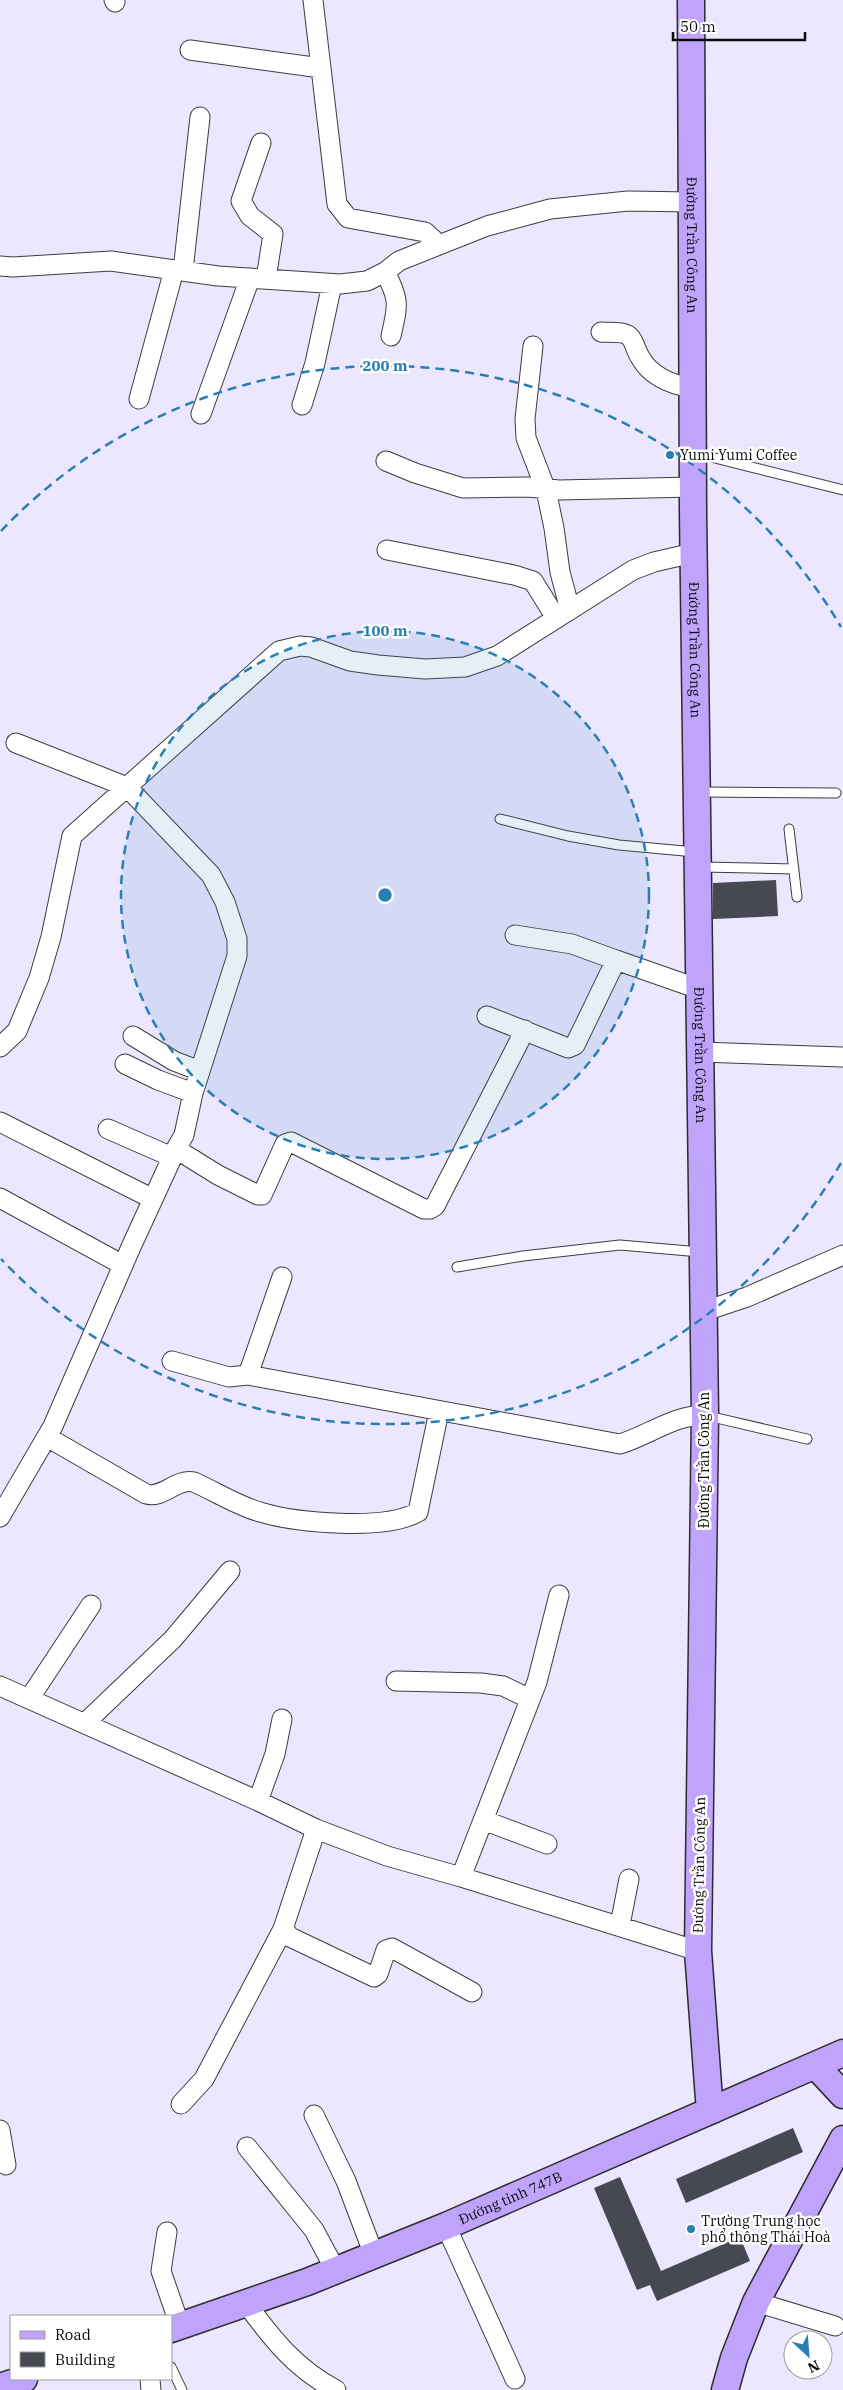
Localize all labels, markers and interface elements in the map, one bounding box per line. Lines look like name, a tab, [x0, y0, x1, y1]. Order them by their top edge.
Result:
scale bar	[673, 10, 806, 42]
text: 50 m	[680, 17, 716, 36]
street label: Đường Trần Công An	[683, 177, 701, 313]
text: 200 m	[362, 356, 408, 375]
place label: Yumi Yumi Coffee	[680, 446, 797, 464]
marker: Yumi Yumi Coffee	[664, 449, 676, 461]
street label: Đường Trần Công An	[685, 582, 705, 718]
text: 100 m	[362, 621, 408, 640]
centre of rings	[376, 886, 394, 904]
street label: Đường Trần Công An	[690, 987, 710, 1123]
street label: Đường Trần Công An	[695, 1392, 713, 1528]
street label: Đường Trần Công An	[689, 1797, 709, 1933]
street label: Đường tỉnh 747B	[456, 2167, 565, 2228]
place label: Trường Trung học phổ thông Thái Hoà	[701, 2212, 831, 2246]
marker: Trường Trung học phổ thông Thái Hoà	[685, 2223, 697, 2235]
legend	[10, 2315, 172, 2380]
text: Road	[55, 2325, 91, 2344]
north arrow	[783, 2330, 833, 2380]
text: Building	[55, 2350, 115, 2369]
text: N	[805, 2356, 823, 2377]

